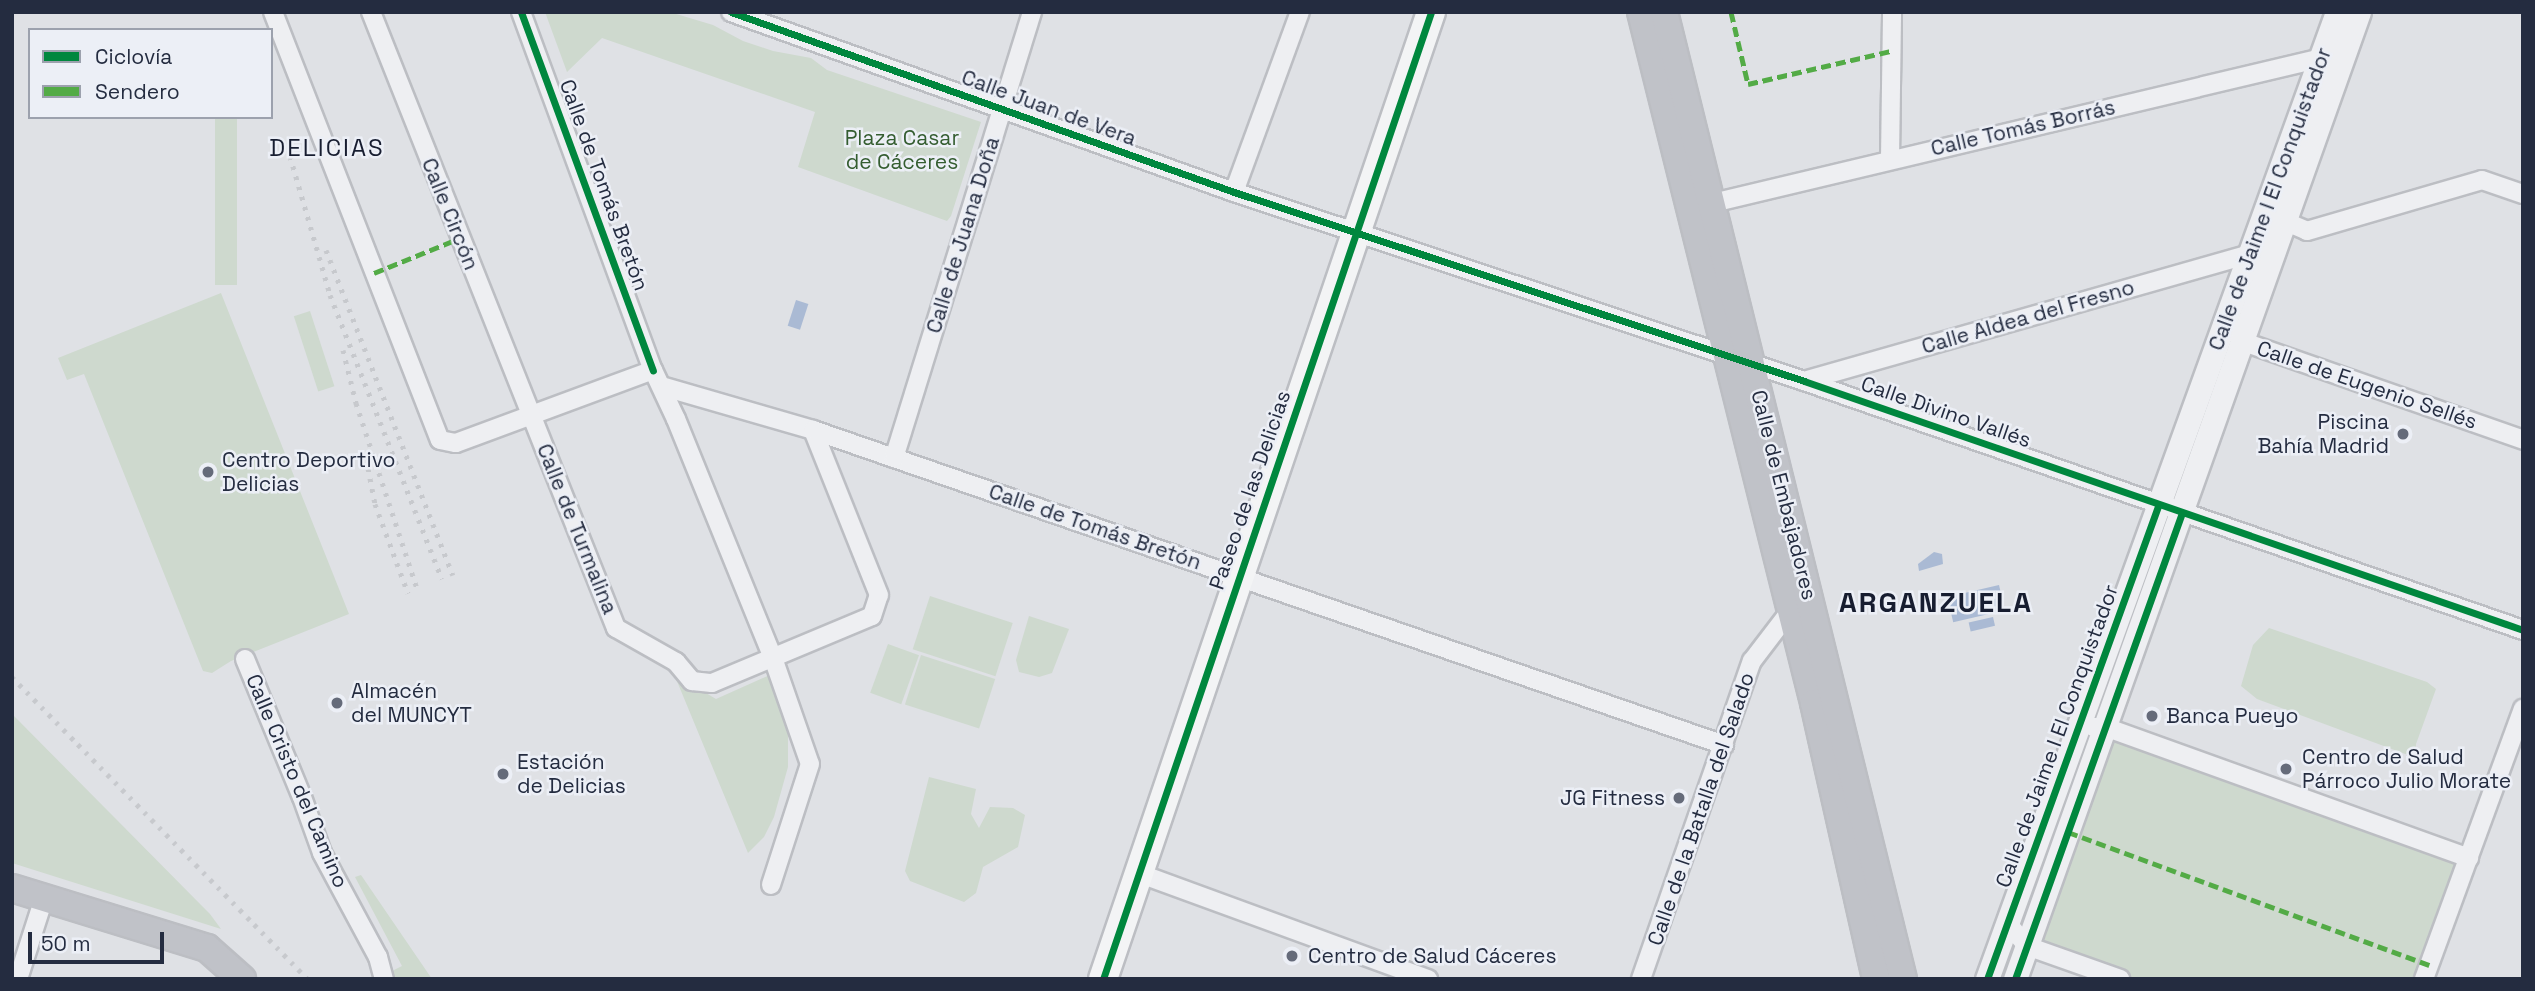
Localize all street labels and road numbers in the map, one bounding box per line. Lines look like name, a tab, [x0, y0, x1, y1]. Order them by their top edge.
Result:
street label: Calle de Jaime I El Conquistador	[2203, 44, 2337, 354]
street label: Calle Juan de Vera	[958, 65, 1140, 151]
street label: Calle de Tomás Bretón	[554, 76, 654, 294]
street label: Calle Tomás Borrás	[1928, 94, 2118, 162]
street label: Calle de Juana Doña	[921, 134, 1005, 336]
street label: Calle Circón	[416, 154, 484, 274]
street label: Calle Aldea del Fresno	[1919, 275, 2137, 359]
street label: Calle de Eugenio Sellés	[2254, 335, 2480, 435]
street label: Calle Divino Vallés	[1857, 371, 2035, 453]
street label: Paseo de las Delicias	[1204, 387, 1296, 593]
street label: Calle de Embajadores	[1746, 388, 1822, 602]
street label: Calle de Turmalina	[531, 440, 623, 618]
street label: Calle de Tomás Bretón	[985, 479, 1205, 575]
street label: Calle de Jaime I El Conquistador	[1990, 581, 2124, 891]
street label: Calle de la Batalla del Salado	[1642, 669, 1760, 949]
street label: Calle Cristo del Camino	[241, 670, 353, 892]

